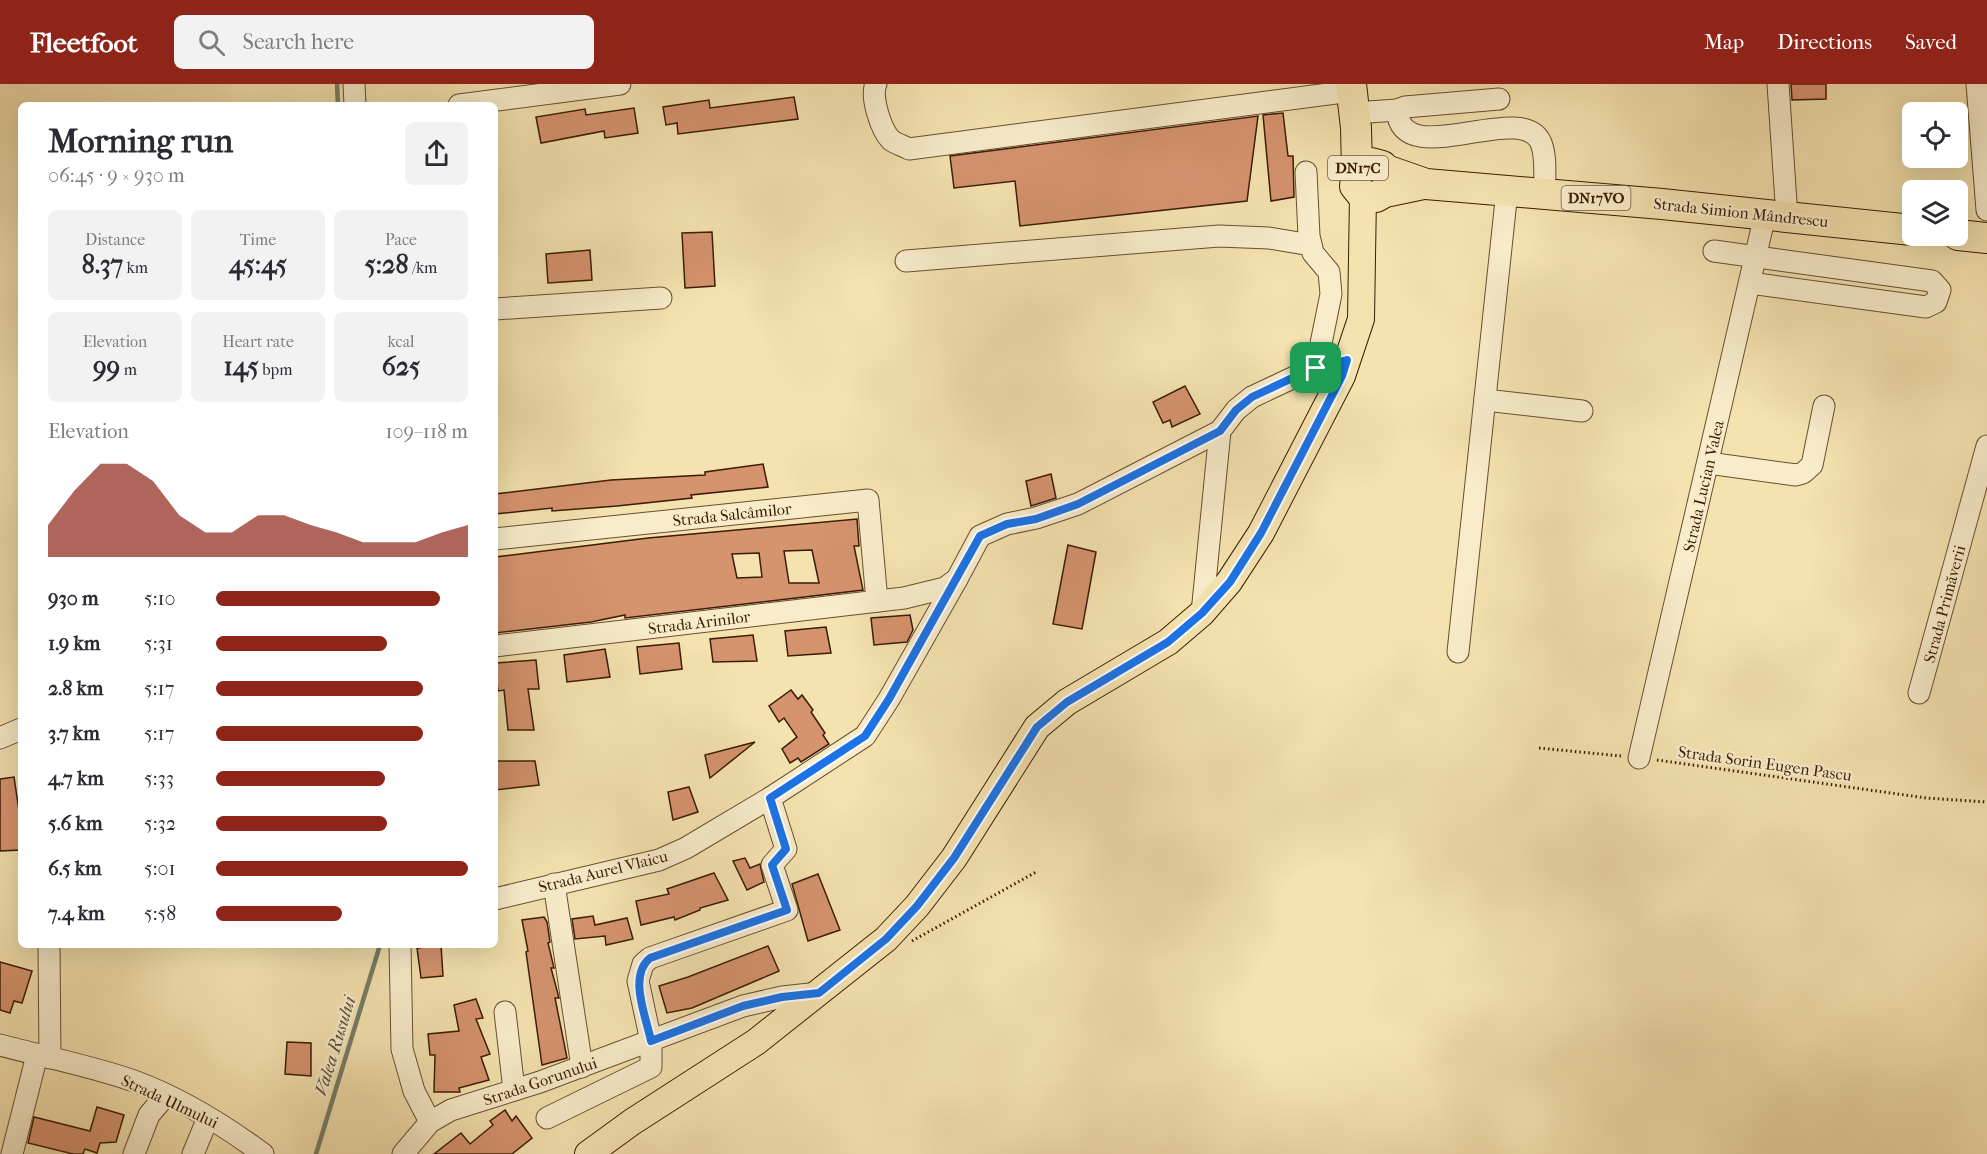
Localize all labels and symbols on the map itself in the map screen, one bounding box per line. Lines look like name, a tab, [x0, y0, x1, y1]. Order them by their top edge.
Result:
road number: DN17C	[1328, 156, 1388, 180]
road number: DN17VO	[1562, 186, 1630, 210]
street label: Strada Simion Mândrescu	[1652, 194, 1829, 231]
pin	[1290, 342, 1341, 393]
street label: Strada Lucian Valea	[1679, 418, 1728, 554]
street label: Strada Salcâmilor	[672, 499, 793, 530]
street label: Strada Primăverii	[1920, 543, 1969, 665]
street label: Strada Arinilor	[647, 607, 751, 638]
street label: Strada Sorin Eugen Pascu	[1677, 742, 1853, 785]
street label: Strada Aurel Vlaicu	[536, 846, 670, 897]
water label: Valea Rusului	[310, 992, 361, 1098]
street label: Strada Gorunului	[481, 1053, 600, 1110]
street label: Strada Ulmului	[118, 1071, 222, 1132]

